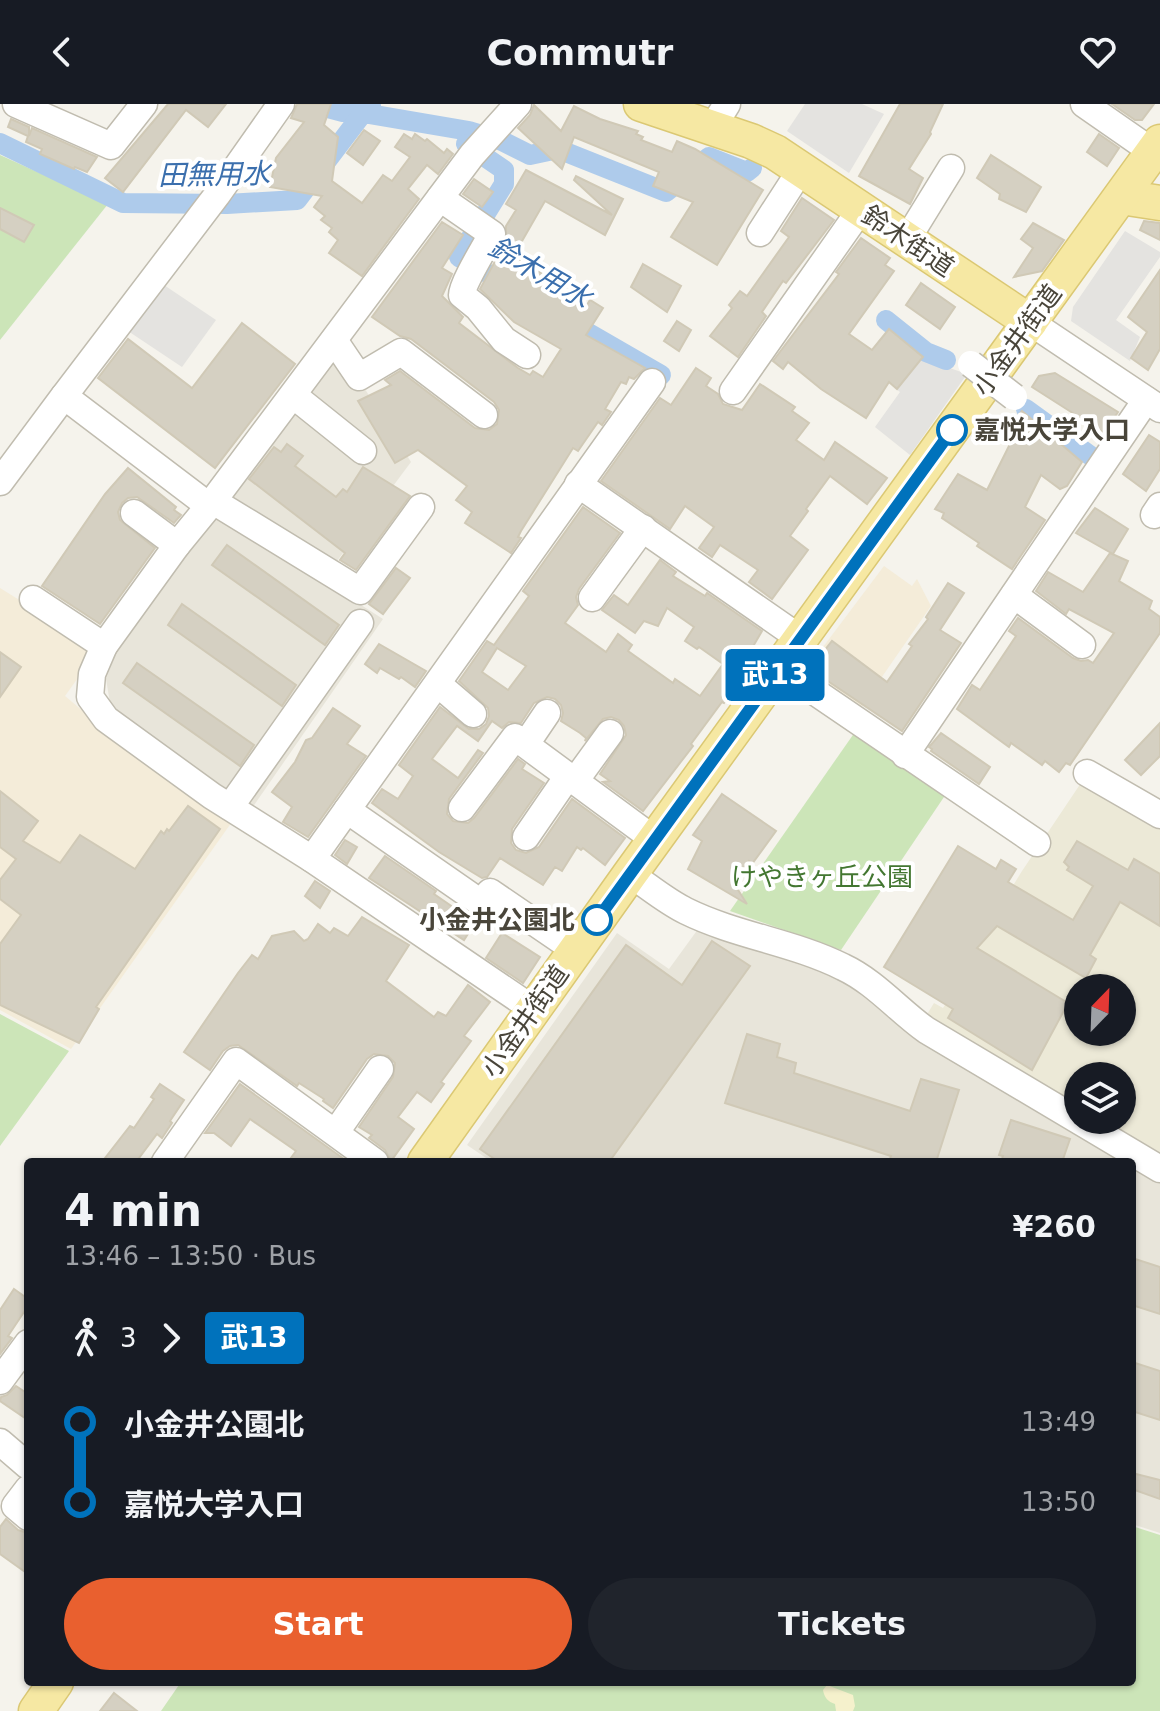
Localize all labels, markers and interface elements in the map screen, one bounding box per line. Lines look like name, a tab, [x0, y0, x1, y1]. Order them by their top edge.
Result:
icon: back	[40, 30, 84, 74]
icon: heart	[1076, 30, 1120, 74]
text: Commutr	[487, 32, 673, 73]
water label: 田無用水	[158, 157, 273, 192]
street label: 鈴木街道	[856, 199, 960, 283]
water label: 鈴木用水	[483, 230, 599, 316]
street label: 小金井街道	[967, 279, 1067, 401]
marker: 嘉悦大学入口	[937, 415, 967, 445]
place label: 嘉悦大学入口	[974, 415, 1130, 445]
line badge: 武13	[729, 649, 821, 701]
text: 武13	[742, 658, 808, 691]
park label: けやきヶ丘公園	[731, 862, 913, 892]
place label: 小金井公園北	[419, 905, 575, 935]
marker: 小金井公園北	[582, 905, 612, 935]
street label: 小金井街道	[475, 959, 575, 1083]
north arrow	[1064, 974, 1136, 1046]
map controls	[1064, 974, 1136, 1134]
button: layers	[1064, 1062, 1136, 1134]
text: 4 min	[64, 1185, 202, 1236]
text: ¥260	[1013, 1209, 1096, 1244]
text: 13:46 – 13:50 · Bus	[64, 1241, 316, 1271]
icon: walk	[64, 1316, 108, 1360]
icon: forward	[149, 1316, 193, 1360]
text: 武13	[221, 1321, 288, 1354]
text: 3	[120, 1323, 137, 1353]
text: 小金井公園北	[124, 1407, 304, 1442]
text: 13:49	[1021, 1407, 1096, 1437]
text: 嘉悦大学入口	[124, 1487, 304, 1522]
text: 13:50	[1021, 1487, 1096, 1517]
button: Start	[64, 1578, 572, 1670]
button: Tickets	[588, 1578, 1096, 1670]

